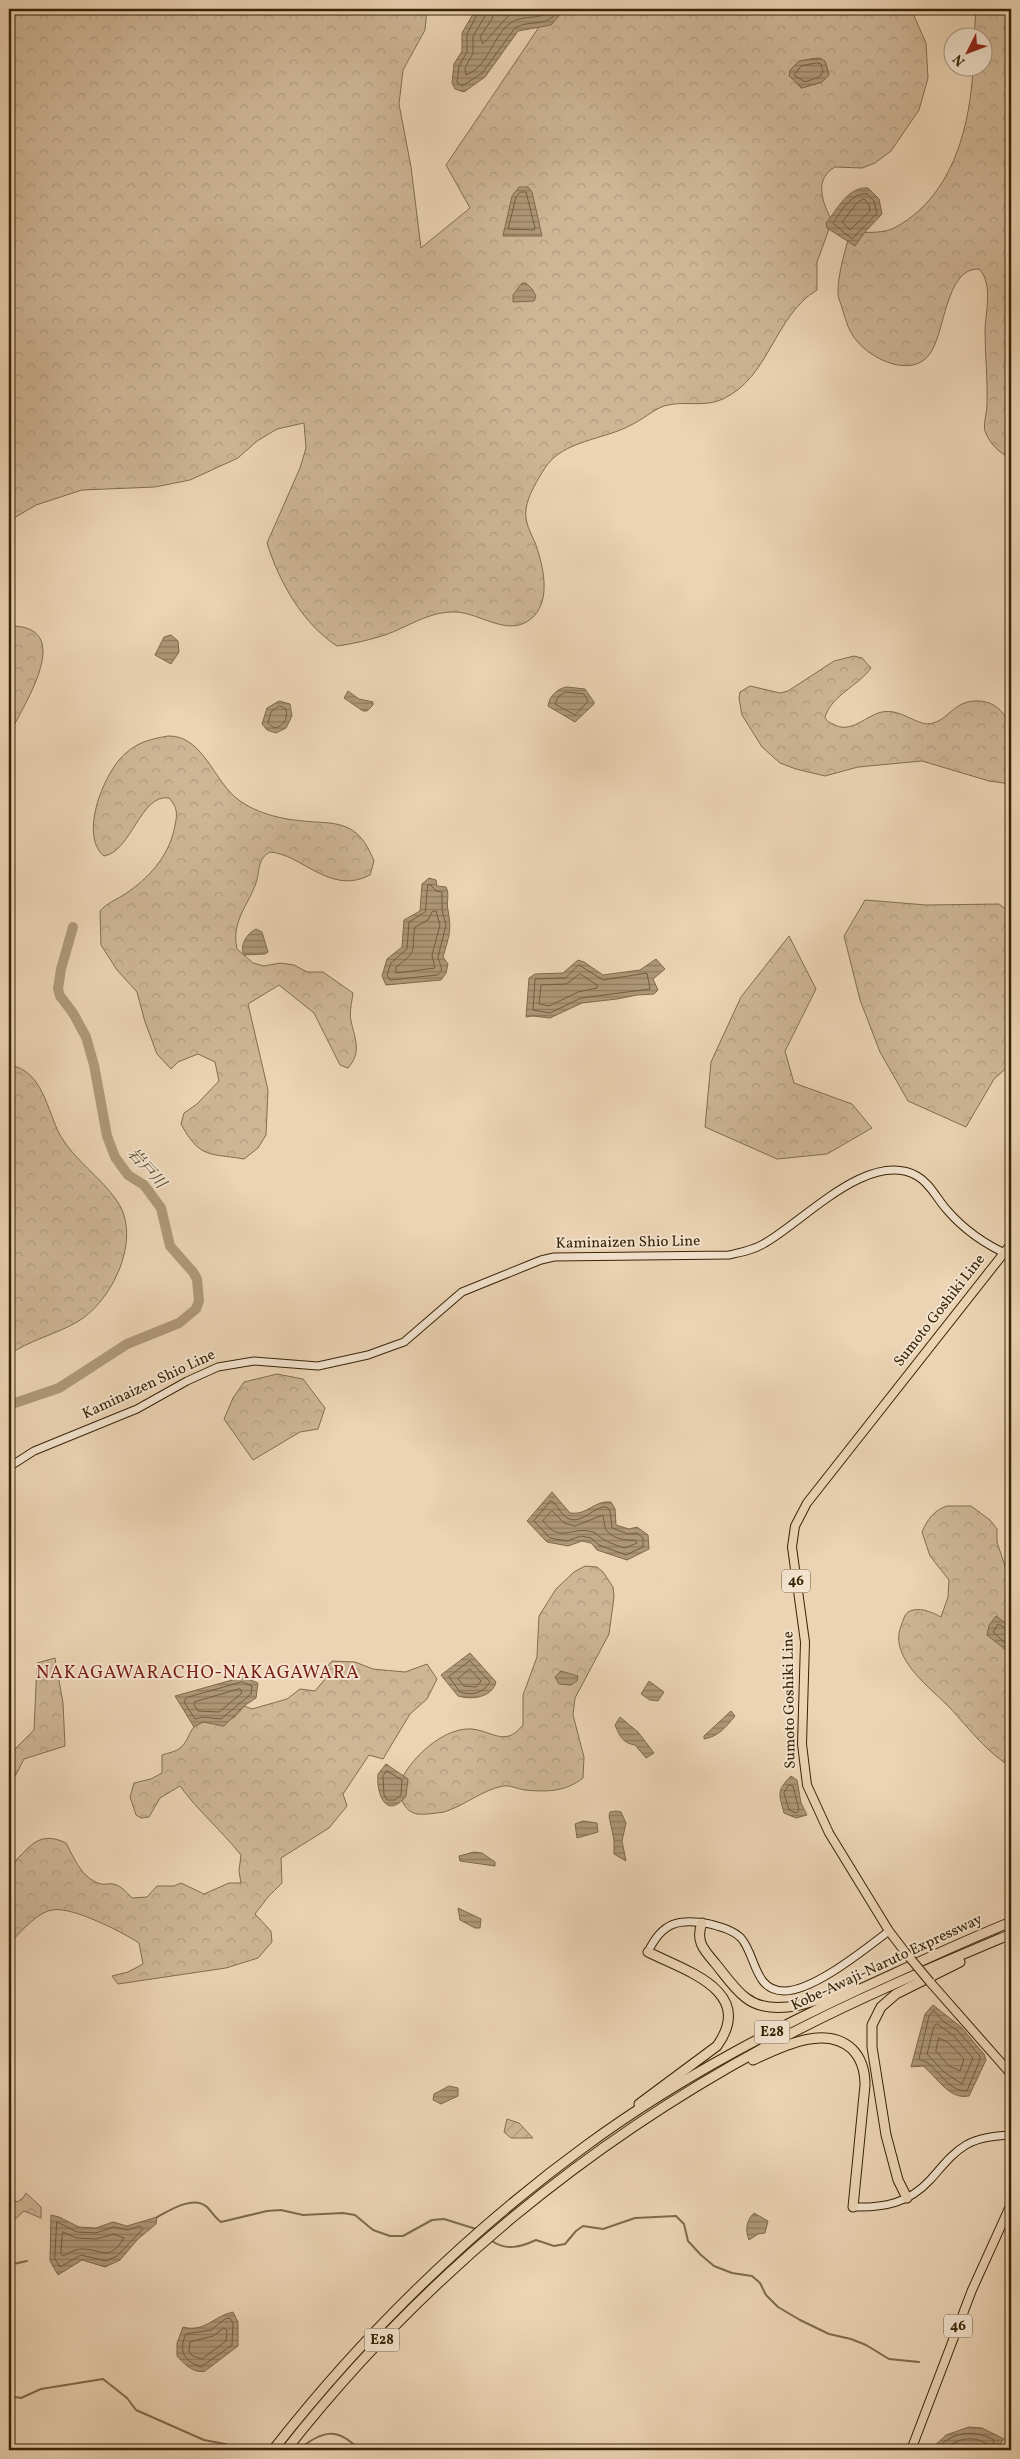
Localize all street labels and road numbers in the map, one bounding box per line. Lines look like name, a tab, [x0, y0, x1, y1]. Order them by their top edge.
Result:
street label: Kaminaizen Shio Line	[555, 1231, 701, 1255]
street label: Sumoto Goshiki Line	[889, 1250, 991, 1372]
street label: Kaminaizen Shio Line	[79, 1345, 219, 1425]
road number: 46	[782, 1570, 810, 1592]
street label: Sumoto Goshiki Line	[778, 1631, 802, 1769]
street label: Kobe-Awaji-Naruto Expressway	[788, 1909, 986, 2017]
road number: E28	[754, 2020, 790, 2044]
road number: 46	[944, 2314, 972, 2338]
road number: E28	[364, 2328, 400, 2352]

